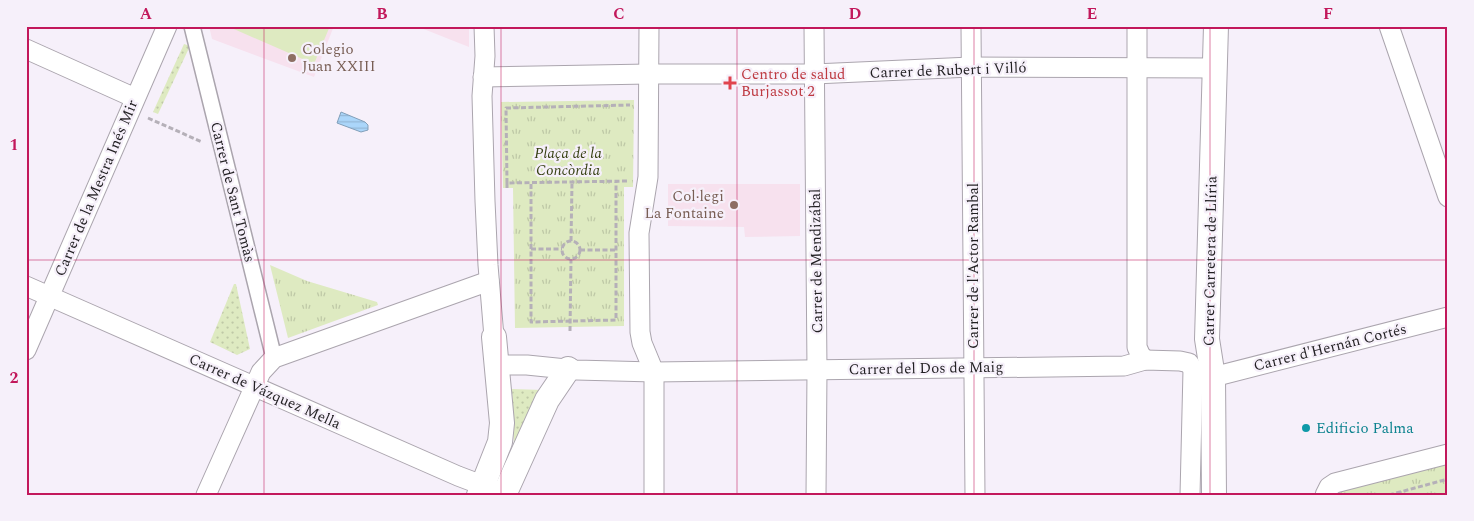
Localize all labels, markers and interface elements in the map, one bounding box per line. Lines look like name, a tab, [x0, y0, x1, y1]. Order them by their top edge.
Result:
text: A	[140, 2, 153, 26]
text: B	[376, 2, 388, 26]
text: C	[613, 2, 625, 26]
text: D	[849, 2, 862, 26]
text: E	[1087, 2, 1097, 26]
text: F	[1323, 2, 1333, 26]
place label: Colegio Juan XXIII	[302, 38, 376, 78]
marker: Colegio Juan XXIII	[286, 52, 298, 64]
street label: Carrer de Rubert i Villó	[869, 56, 1027, 85]
place label: Centro de salud Burjassot 2	[741, 63, 846, 103]
marker: Centro de salud Burjassot 2	[723, 76, 737, 90]
street label: Carrer de la Mestra Inés Mir	[49, 96, 144, 280]
street label: Carrer de Sant Tomàs	[204, 119, 261, 265]
text: 1	[10, 133, 18, 157]
park label: Plaça de la Concòrdia	[534, 142, 602, 182]
street label: Carrer Carretera de Llíria	[1198, 175, 1223, 346]
street label: Carrer de l'Actor Rambal	[962, 183, 985, 349]
place label: Col·legi La Fontaine	[645, 185, 724, 225]
street label: Carrer de Mendizábal	[804, 189, 829, 333]
marker: Col·legi La Fontaine	[728, 199, 740, 211]
street label: Carrer d'Hernán Cortés	[1251, 317, 1409, 378]
street label: Carrer de Vázquez Mella	[185, 348, 345, 436]
street label: Carrer del Dos de Maig	[848, 356, 1004, 381]
text: 2	[10, 366, 19, 390]
place label: Edificio Palma	[1316, 417, 1414, 440]
marker: Edificio Palma	[1300, 422, 1312, 434]

